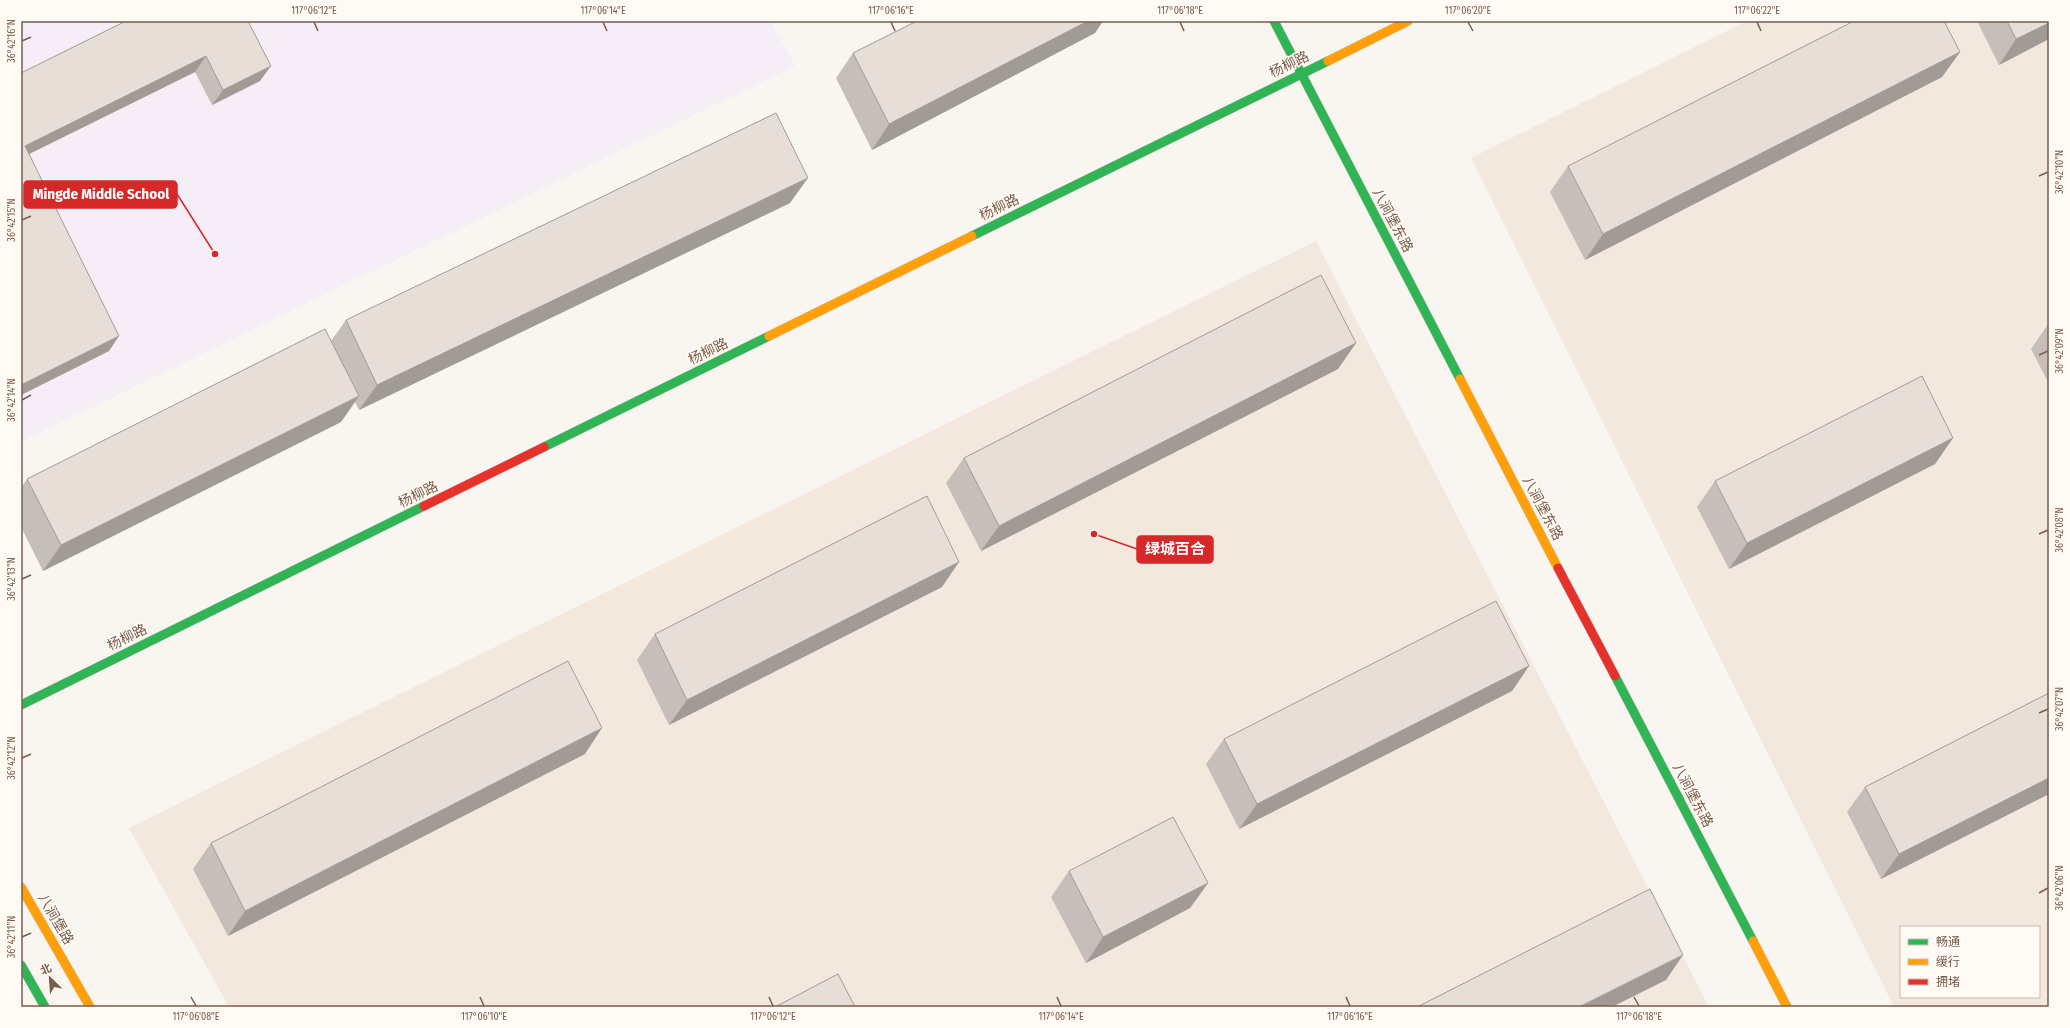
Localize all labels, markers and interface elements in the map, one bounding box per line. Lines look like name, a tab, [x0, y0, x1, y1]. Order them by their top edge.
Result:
text: 117°06'12"E	[291, 5, 337, 17]
text: 117°06'14"E	[580, 5, 626, 17]
text: 117°06'16"E	[868, 5, 914, 17]
text: 117°06'18"E	[1157, 5, 1203, 17]
text: 117°06'20"E	[1445, 5, 1492, 17]
text: 117°06'22"E	[1734, 5, 1780, 17]
text: 36°42'16"N	[6, 19, 18, 63]
street label: 杨柳路	[1267, 48, 1312, 81]
text: 36°42'10"N	[2054, 150, 2066, 194]
callout: Mingde Middle School	[24, 181, 177, 208]
text: Mingde Middle School	[33, 185, 170, 203]
street label: 八涧堡东路	[1369, 185, 1416, 255]
street label: 杨柳路	[977, 191, 1022, 224]
text: 36°42'15"N	[6, 198, 18, 242]
text: 36°42'09"N	[2054, 329, 2066, 373]
street label: 杨柳路	[686, 335, 731, 368]
text: 36°42'14"N	[6, 378, 18, 422]
street label: 八涧堡东路	[1519, 473, 1566, 543]
street label: 杨柳路	[396, 478, 441, 511]
text: 36°42'08"N	[2054, 507, 2066, 553]
callout: 绿城百合	[1137, 536, 1213, 563]
text: 绿城百合	[1145, 540, 1206, 558]
text: 36°42'13"N	[6, 557, 18, 601]
street label: 杨柳路	[105, 621, 150, 654]
text: 36°42'07"N	[2054, 687, 2066, 731]
text: 36°42'12"N	[6, 736, 18, 780]
street label: 八涧堡东路	[1669, 760, 1716, 830]
text: 36°42'06"N	[2054, 866, 2066, 910]
street label: 八涧堡路	[34, 891, 77, 948]
text: 36°42'11"N	[6, 916, 18, 958]
legend	[1900, 926, 2040, 998]
text: 畅通	[1936, 935, 1960, 949]
text: 缓行	[1936, 955, 1960, 969]
north arrow	[30, 958, 70, 998]
text: 北	[38, 961, 54, 978]
text: 拥堵	[1936, 975, 1960, 989]
text: 117°06'08"E	[173, 1011, 220, 1023]
text: 117°06'10"E	[461, 1011, 507, 1023]
text: 117°06'12"E	[750, 1011, 796, 1023]
text: 117°06'14"E	[1038, 1011, 1084, 1023]
text: 117°06'16"E	[1327, 1011, 1373, 1023]
text: 117°06'18"E	[1616, 1011, 1662, 1023]

